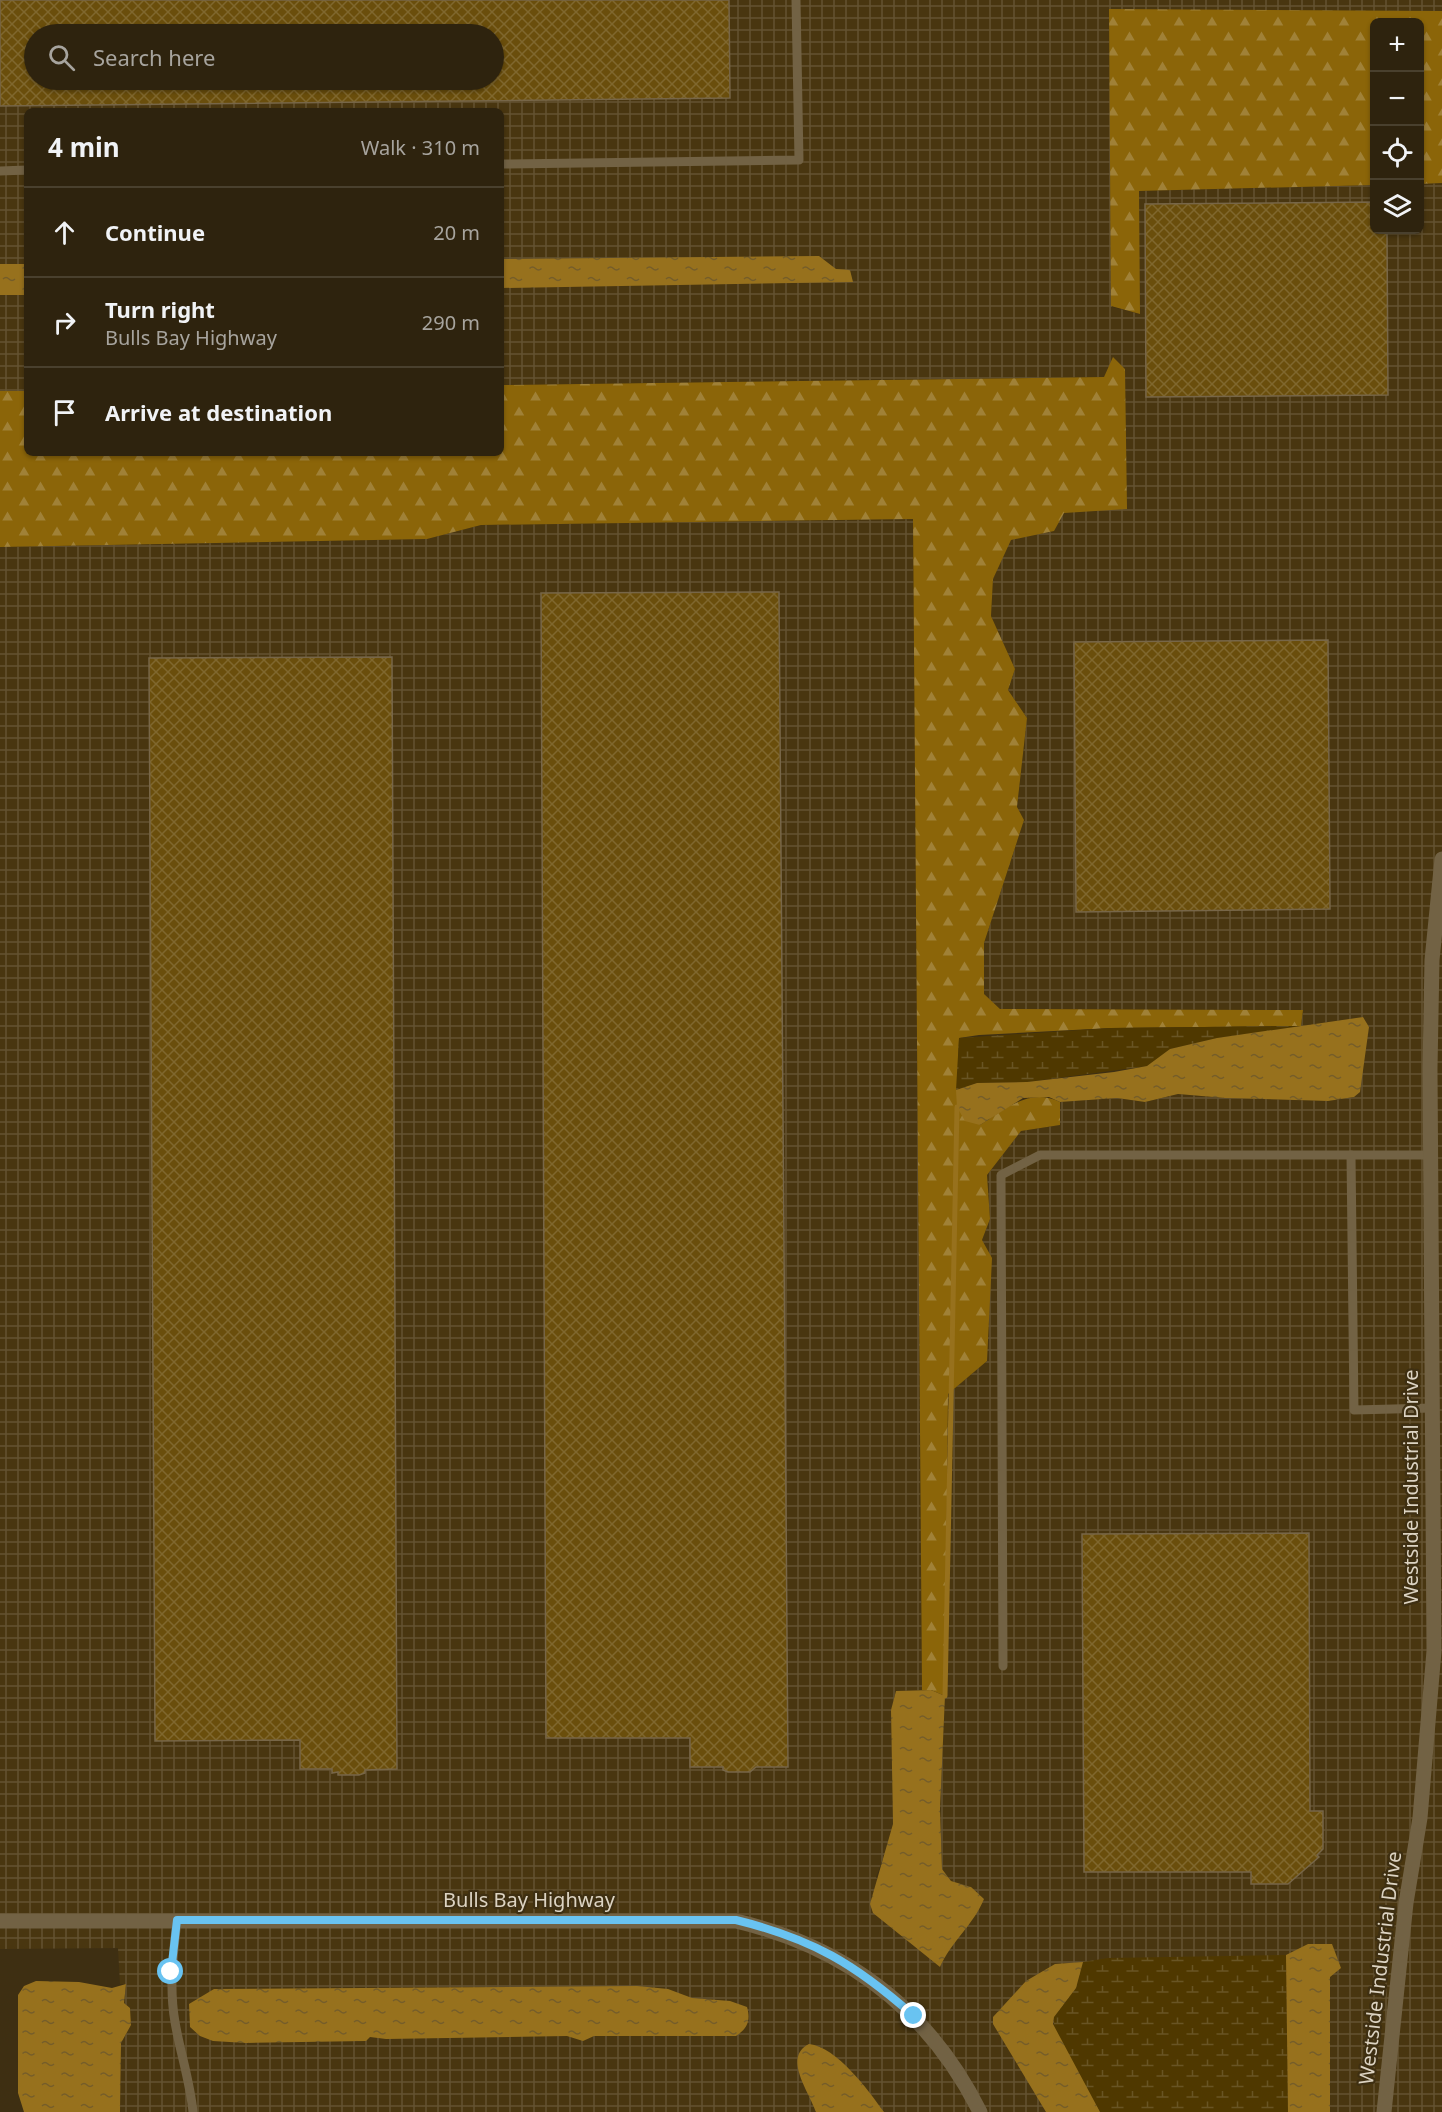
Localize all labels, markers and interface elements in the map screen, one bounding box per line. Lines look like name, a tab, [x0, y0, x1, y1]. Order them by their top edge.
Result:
map controls	[1370, 18, 1424, 234]
button: +	[1370, 18, 1424, 72]
search box	[24, 24, 504, 90]
icon: search	[45, 41, 78, 74]
text: Search here	[93, 42, 215, 72]
button: −	[1370, 72, 1424, 126]
button: locate	[1370, 126, 1424, 180]
text: 4 min	[48, 129, 120, 165]
text: Walk · 310 m	[361, 134, 480, 161]
button: layers	[1370, 180, 1424, 234]
icon: ahead	[48, 216, 81, 249]
text: Continue	[105, 217, 205, 247]
text: 20 m	[433, 219, 480, 246]
text: Turn right	[105, 294, 215, 324]
icon: right	[48, 306, 81, 339]
text: 290 m	[422, 309, 480, 336]
text: Bulls Bay Highway	[105, 324, 277, 351]
icon: arrive	[48, 396, 81, 429]
text: Arrive at destination	[105, 397, 332, 427]
street label: Westside Industrial Drive	[1397, 1370, 1424, 1604]
street label: Westside Industrial Drive	[1352, 1850, 1407, 2086]
street label: Bulls Bay Highway	[443, 1886, 616, 1913]
route start	[157, 1958, 183, 1984]
route end	[900, 2002, 926, 2028]

